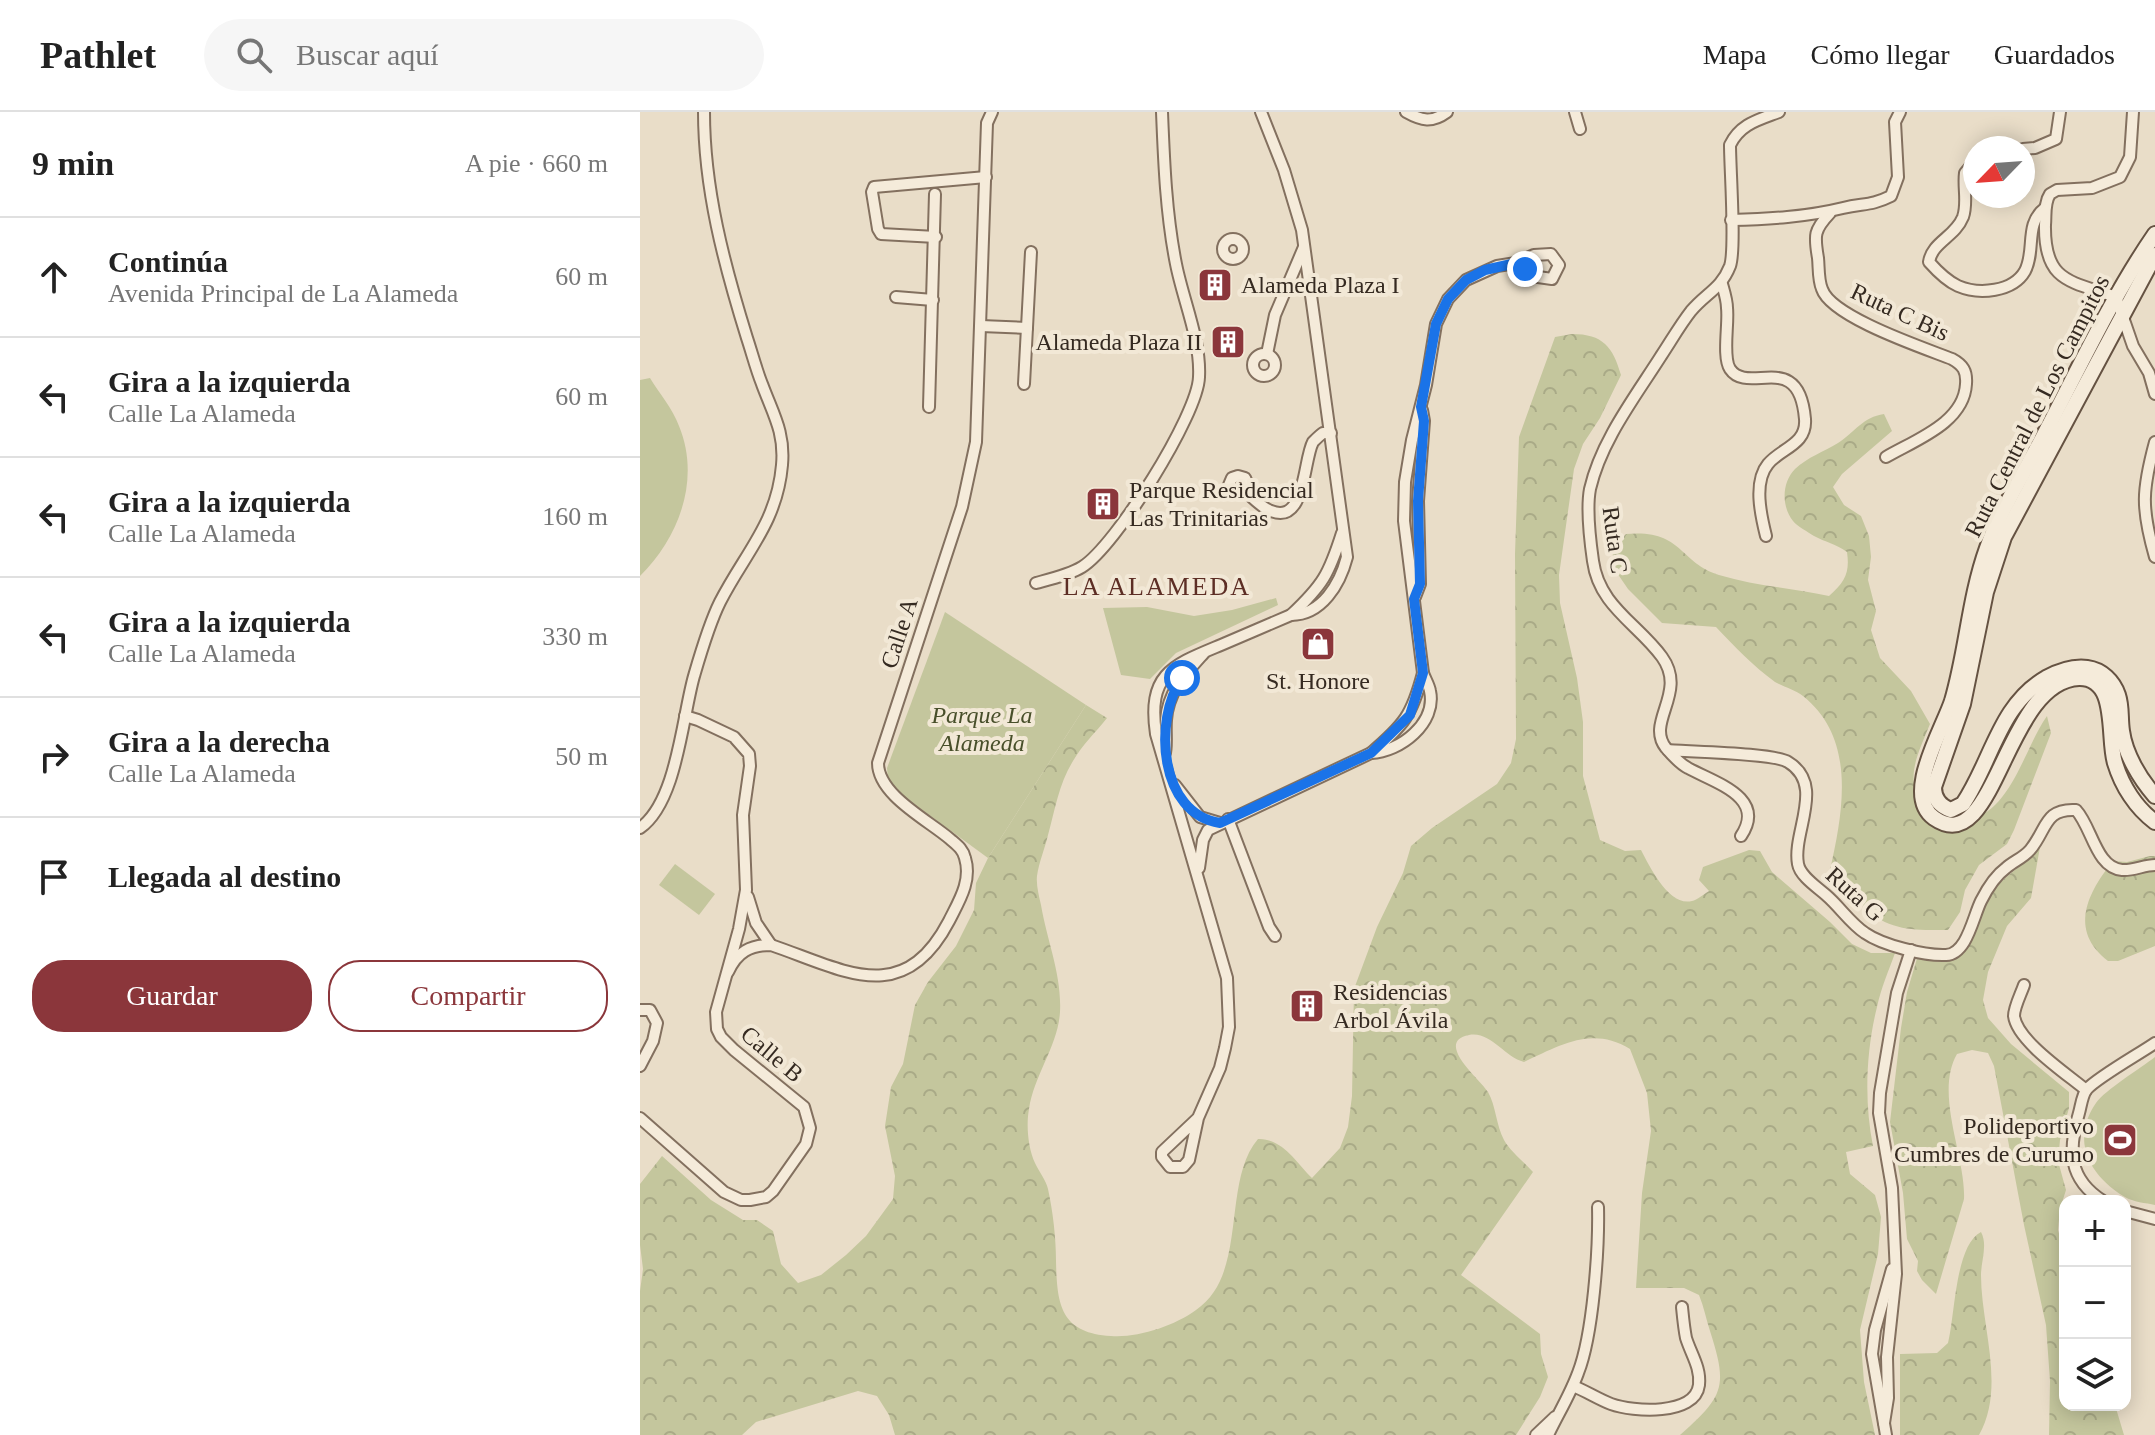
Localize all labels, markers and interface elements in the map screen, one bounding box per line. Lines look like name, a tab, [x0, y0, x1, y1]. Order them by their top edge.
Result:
search box	[204, 19, 764, 91]
icon: search	[232, 33, 276, 77]
text: Pathlet	[40, 34, 156, 76]
text: Buscar aquí	[296, 38, 439, 71]
text: Mapa	[1703, 39, 1767, 70]
text: Cómo llegar	[1811, 39, 1950, 70]
text: Guardados	[1994, 39, 2115, 70]
north arrow	[1963, 136, 2035, 208]
text: 9 min	[32, 145, 114, 182]
text: A pie · 660 m	[465, 149, 608, 178]
text: Continúa	[108, 245, 228, 278]
route end	[1507, 251, 1543, 287]
icon: ahead	[32, 255, 76, 299]
text: 60 m	[555, 262, 608, 291]
building icon: Alameda Plaza I	[1196, 266, 1234, 304]
street label: Ruta Central de Los Campitos	[1959, 271, 2115, 541]
place label: Alameda Plaza I	[1241, 272, 1400, 298]
street label: Ruta C Bis	[1847, 278, 1953, 346]
text: Avenida Principal de La Alameda	[108, 279, 458, 308]
building icon: Alameda Plaza II	[1209, 323, 1247, 361]
place label: Alameda Plaza II	[1035, 329, 1202, 355]
text: Gira a la izquierda	[108, 365, 351, 398]
icon: left	[32, 375, 76, 419]
text: 60 m	[555, 382, 608, 411]
text: Calle La Alameda	[108, 399, 296, 428]
place label: Parque Residencial Las Trinitarias	[1129, 477, 1314, 531]
text: Gira a la izquierda	[108, 485, 351, 518]
building icon: Parque Residencial Las Trinitarias	[1084, 485, 1122, 523]
icon: left	[32, 495, 76, 539]
text: 160 m	[542, 502, 608, 531]
street label: Ruta C	[1597, 505, 1633, 575]
text: Calle La Alameda	[108, 519, 296, 548]
district label: LA ALAMEDA	[1063, 572, 1251, 601]
street label: Calle A	[875, 594, 923, 672]
text: Gira a la izquierda	[108, 605, 351, 638]
icon: left	[32, 615, 76, 659]
text: 330 m	[542, 622, 608, 651]
shop icon: St. Honore	[1299, 625, 1337, 663]
text: Calle La Alameda	[108, 639, 296, 668]
route start	[1164, 660, 1200, 696]
place label: St. Honore	[1266, 668, 1370, 694]
park label: Parque La Alameda	[930, 702, 1033, 756]
text: Gira a la derecha	[108, 725, 330, 758]
icon: right	[32, 735, 76, 779]
text: 50 m	[555, 742, 608, 771]
text: Calle La Alameda	[108, 759, 296, 788]
icon: arrive	[32, 855, 76, 899]
text: Llegada al destino	[108, 860, 341, 893]
street label: Ruta G	[1821, 861, 1889, 927]
button: Guardar	[32, 960, 312, 1032]
button: Compartir	[328, 960, 608, 1032]
place label: Residencias Arbol Ávila	[1333, 979, 1449, 1033]
building icon: Residencias Arbol Ávila	[1288, 987, 1326, 1025]
street label: Calle B	[736, 1021, 808, 1087]
place label: Polideportivo Cumbres de Curumo	[1894, 1113, 2094, 1167]
sports icon: Polideportivo Cumbres de Curumo	[2101, 1121, 2139, 1159]
map controls	[2059, 1195, 2131, 1411]
button: +	[2059, 1195, 2131, 1267]
button: −	[2059, 1267, 2131, 1339]
button: layers	[2059, 1339, 2131, 1411]

